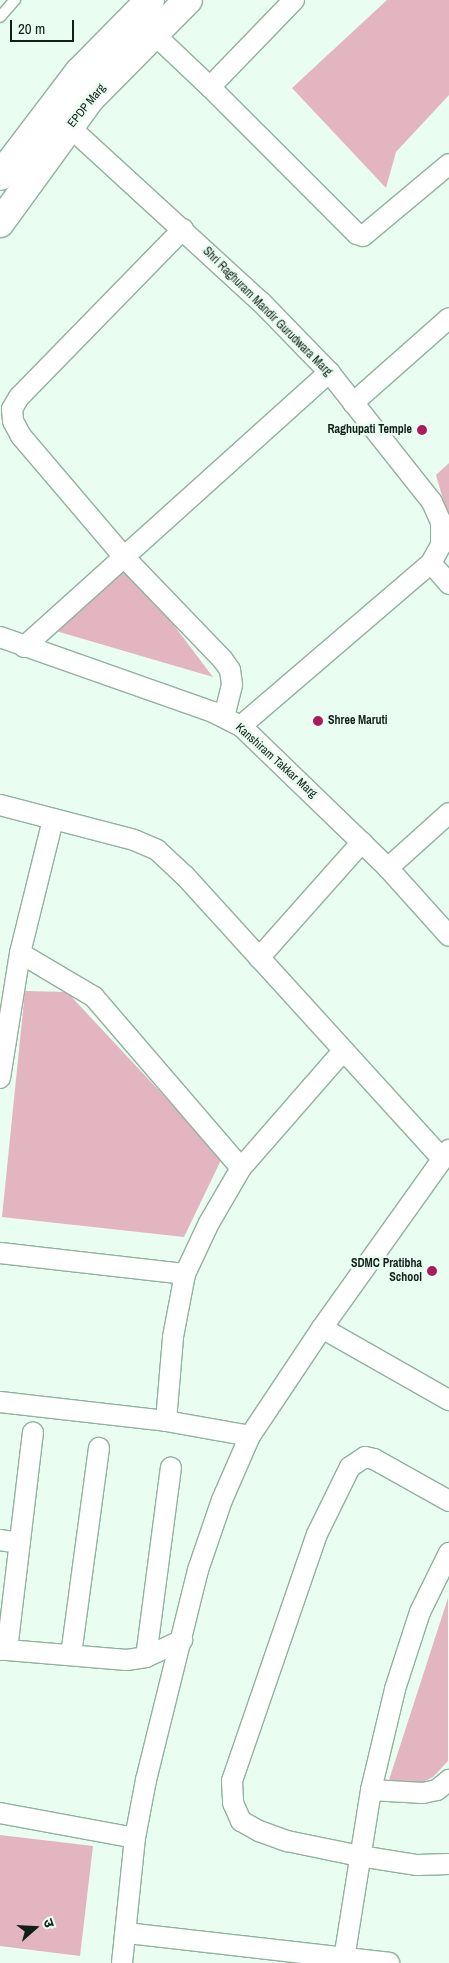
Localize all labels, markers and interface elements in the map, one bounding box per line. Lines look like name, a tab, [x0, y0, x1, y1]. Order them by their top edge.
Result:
scale bar	[12, 10, 76, 42]
text: 20 m	[18, 18, 45, 39]
street label: EPDP Marg	[65, 81, 109, 131]
street label: Shri Raghuram Mandir Gurudwara Marg	[199, 244, 335, 380]
place label: Raghupati Temple	[327, 423, 412, 437]
marker: Raghupati Temple	[416, 424, 428, 436]
place label: Shree Maruti	[328, 714, 388, 728]
marker: Shree Maruti	[312, 715, 324, 727]
street label: Kanshiram Takkar Marg	[232, 721, 320, 801]
place label: SDMC Pratibha School	[351, 1257, 422, 1285]
marker: SDMC Pratibha School	[426, 1265, 438, 1277]
north arrow	[10, 1903, 60, 1953]
text: उ	[39, 1916, 59, 1930]

